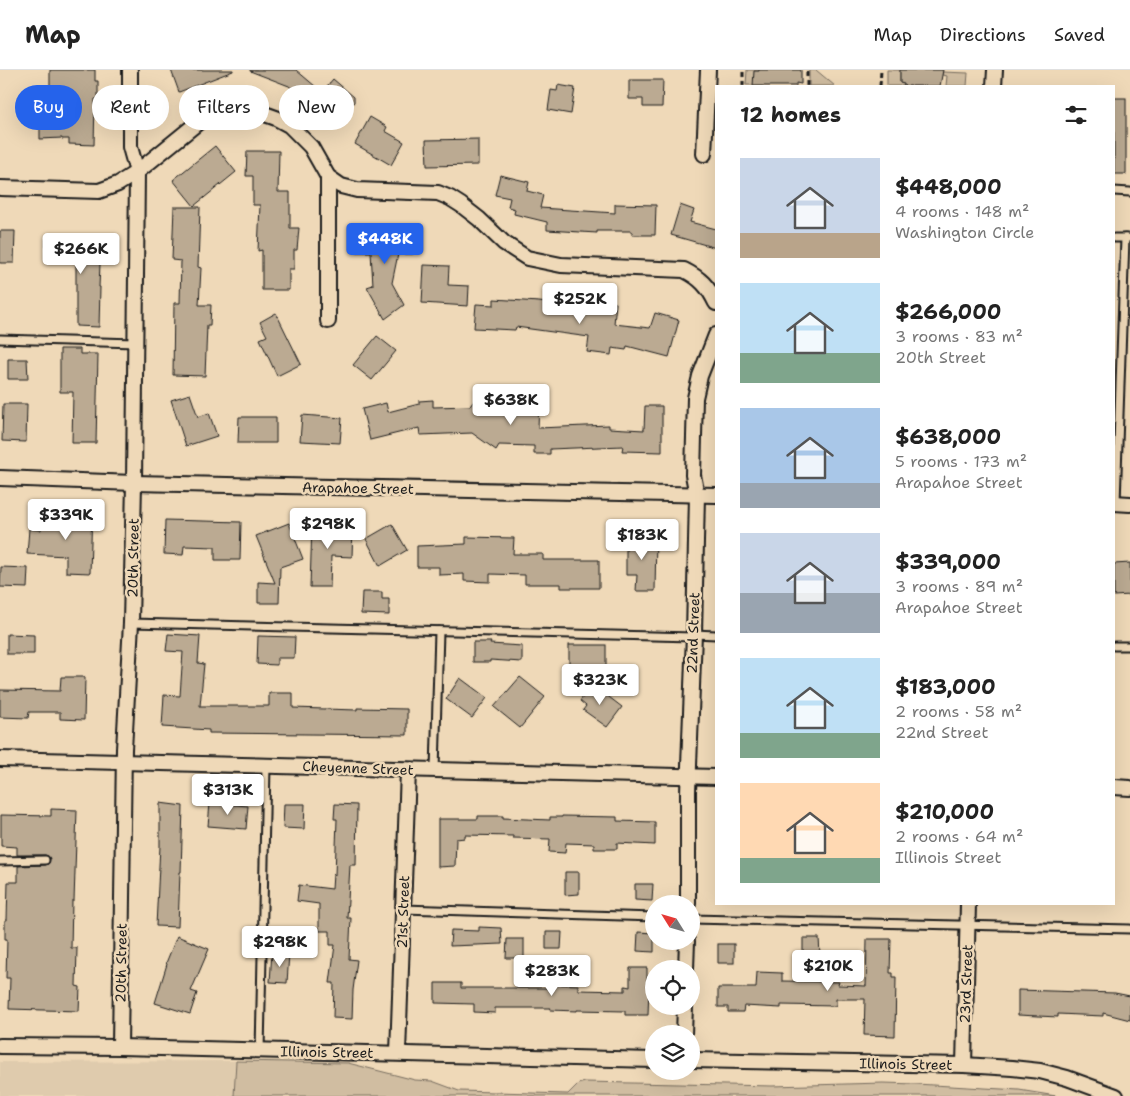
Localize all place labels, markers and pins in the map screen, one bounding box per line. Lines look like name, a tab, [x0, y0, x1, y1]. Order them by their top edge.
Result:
pin: $448K	[350, 222, 420, 265]
pin: $266K	[46, 232, 116, 275]
pin: $252K	[545, 282, 615, 325]
pin: $638K	[476, 384, 546, 426]
pin: $339K	[31, 498, 101, 541]
pin: $298K	[293, 508, 363, 550]
pin: $183K	[607, 518, 677, 561]
pin: $323K	[565, 664, 635, 706]
pin: $313K	[193, 774, 263, 816]
pin: $298K	[245, 926, 315, 968]
pin: $210K	[793, 950, 863, 992]
pin: $283K	[517, 954, 587, 997]

